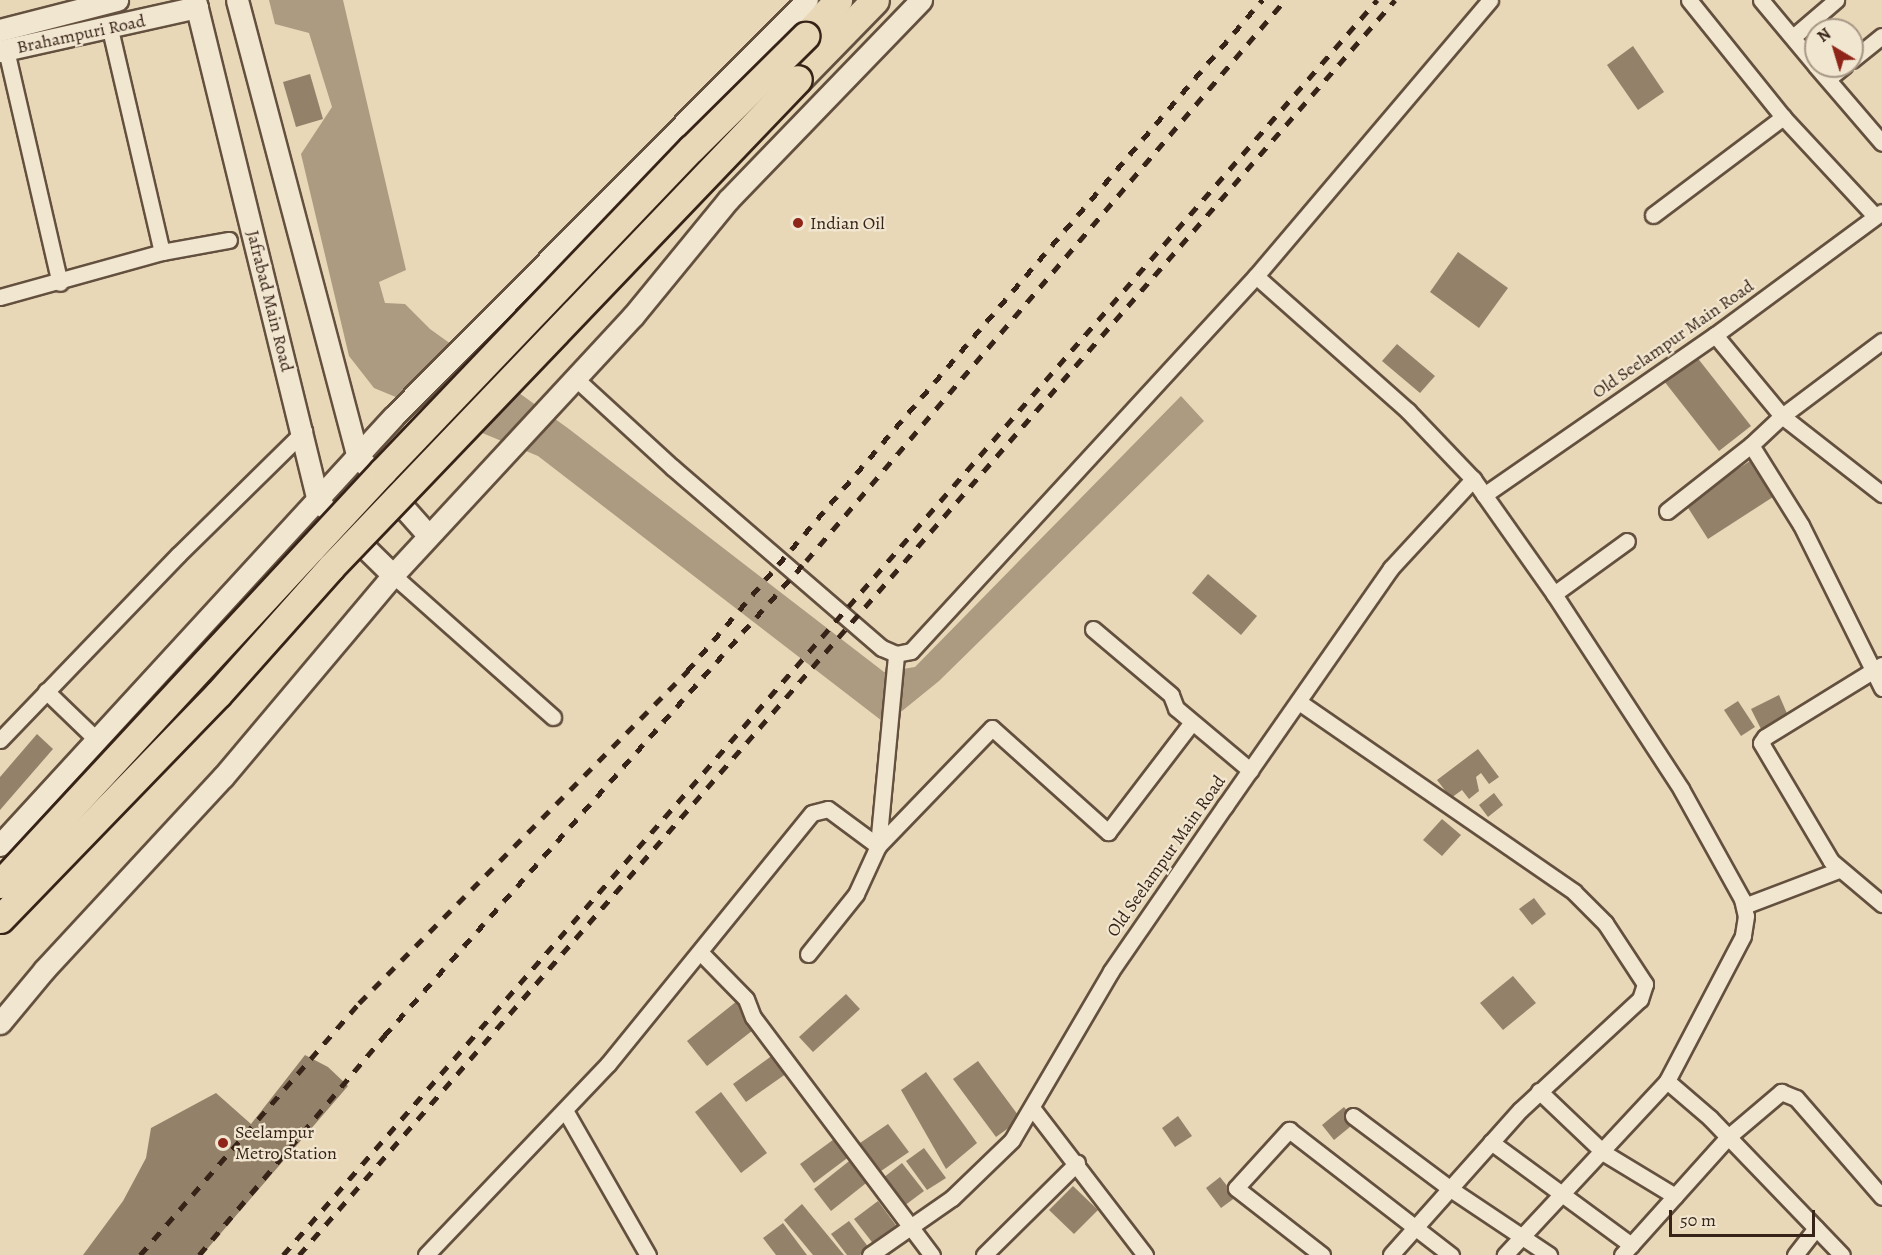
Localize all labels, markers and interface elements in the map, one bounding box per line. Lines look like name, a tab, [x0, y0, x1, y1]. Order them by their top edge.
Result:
street label: Brahampuri Road	[15, 10, 147, 58]
north arrow	[1804, 18, 1864, 78]
text: N	[1813, 23, 1836, 48]
place label: Indian Oil	[810, 212, 885, 234]
marker: Indian Oil	[791, 216, 805, 230]
street label: Jafrabad Main Road	[242, 228, 298, 374]
street label: Old Seelampur Main Road	[1588, 275, 1758, 403]
street label: Old Seelampur Main Road	[1102, 771, 1230, 941]
place label: Seelampur Metro Station	[235, 1122, 337, 1164]
marker: Seelampur Metro Station	[216, 1136, 230, 1150]
scale bar	[1672, 1198, 1818, 1236]
text: 50 m	[1680, 1208, 1716, 1232]

